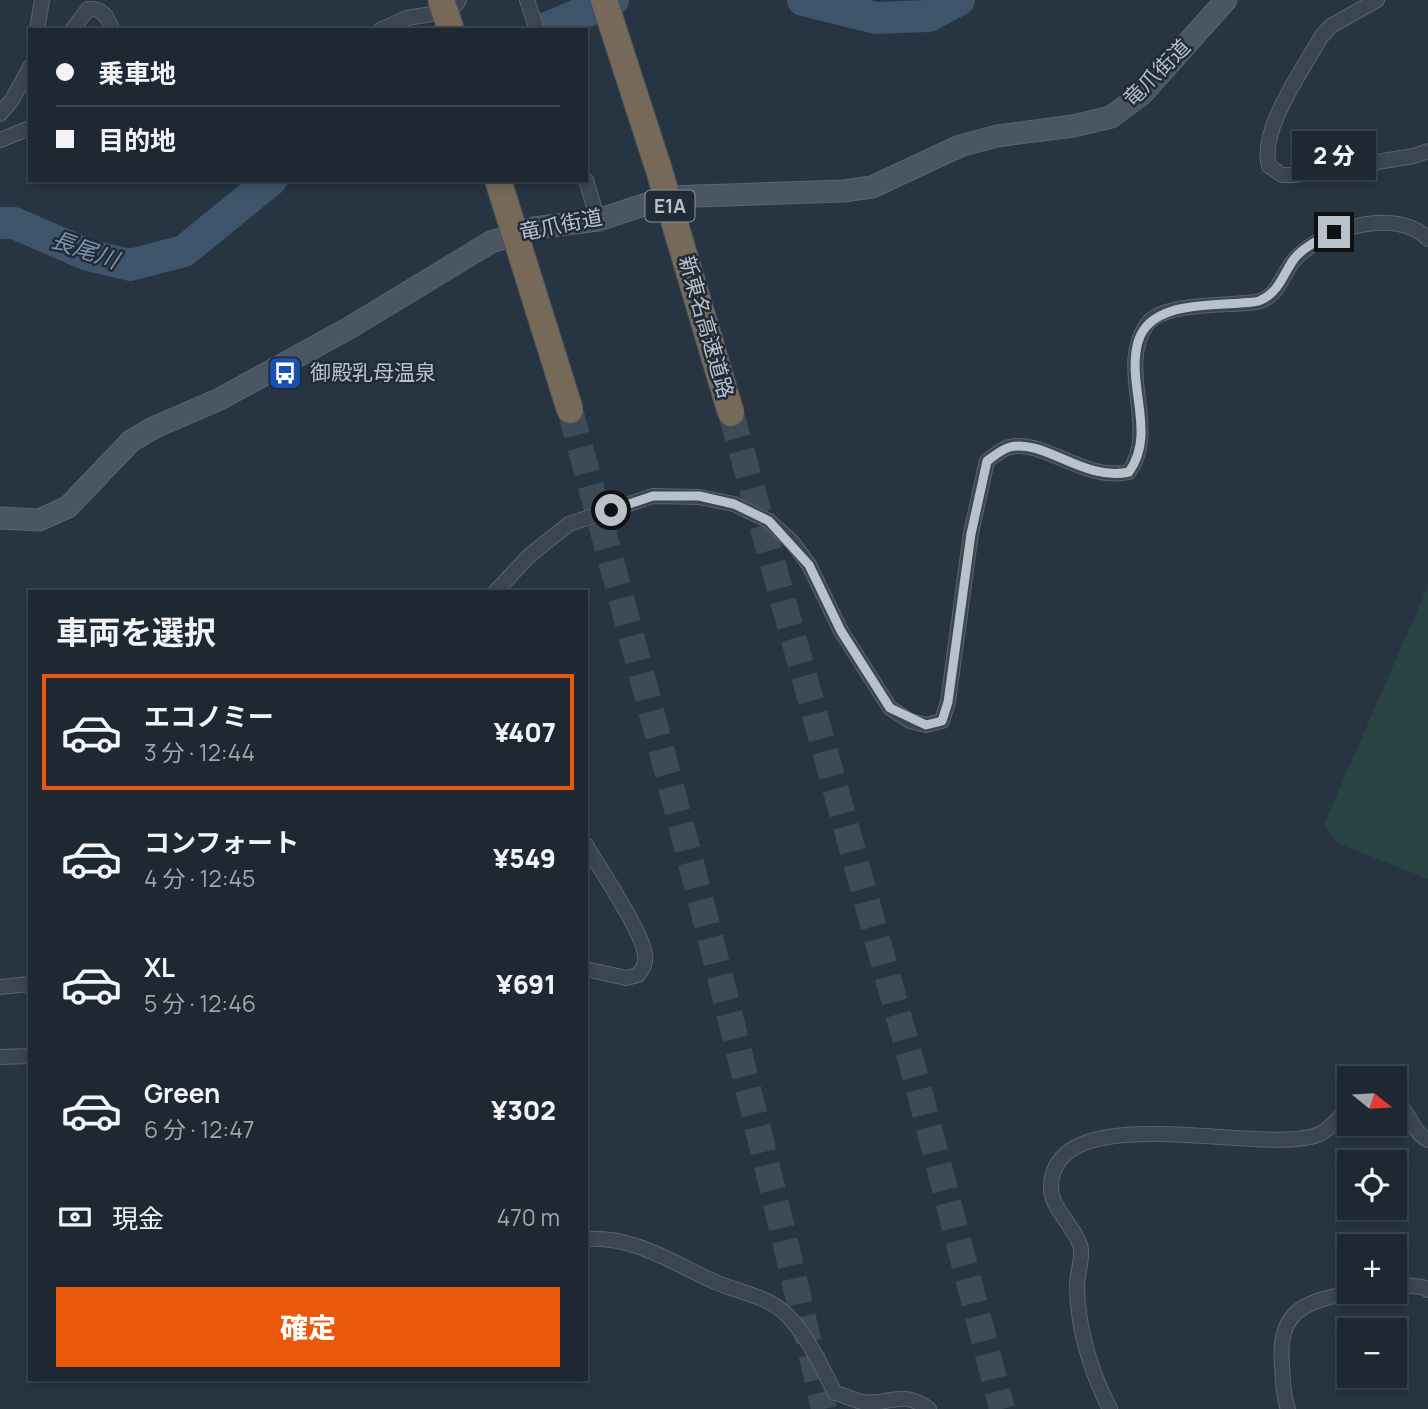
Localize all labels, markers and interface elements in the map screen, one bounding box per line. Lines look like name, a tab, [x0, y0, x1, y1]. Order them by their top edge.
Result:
street label: 竜爪街道	[1117, 33, 1196, 112]
text: 乗車地	[98, 55, 176, 91]
text: 目的地	[98, 122, 176, 158]
callout: 2 分	[1292, 131, 1376, 180]
text: 2 分	[1313, 139, 1355, 171]
road number: E1A	[646, 190, 694, 222]
street label: 竜爪街道	[517, 202, 605, 246]
route end	[1318, 216, 1350, 248]
water label: 長尾川	[47, 223, 126, 276]
street label: 新東名高速道路	[673, 252, 741, 401]
bus stop icon: 御殿乳母温泉	[266, 354, 304, 392]
place label: 御殿乳母温泉	[310, 358, 436, 386]
route start	[595, 494, 627, 526]
text: 車両を選択	[56, 610, 216, 654]
text: エコノミー	[144, 698, 274, 734]
icon: car	[60, 701, 123, 764]
text: ¥407	[494, 714, 556, 750]
text: 3 分 · 12:44	[144, 736, 255, 768]
text: コンフォート	[144, 824, 299, 860]
icon: car	[60, 827, 123, 890]
text: ¥549	[493, 840, 556, 876]
text: 4 分 · 12:45	[144, 862, 255, 894]
text: XL	[144, 949, 175, 985]
icon: car	[60, 953, 123, 1016]
text: ¥691	[496, 966, 556, 1002]
text: 5 分 · 12:46	[144, 987, 256, 1019]
north arrow	[1337, 1066, 1407, 1136]
map controls	[1337, 1066, 1407, 1388]
text: Green	[144, 1075, 220, 1111]
icon: car	[60, 1079, 123, 1142]
text: ¥302	[491, 1092, 556, 1128]
text: 6 分 · 12:47	[144, 1113, 254, 1145]
button: locate	[1337, 1150, 1407, 1220]
icon: cash	[56, 1198, 94, 1236]
text: 現金	[112, 1200, 164, 1236]
text: 470 m	[497, 1201, 560, 1233]
button: +	[1337, 1234, 1407, 1304]
button: 確定	[56, 1287, 560, 1367]
button: −	[1337, 1318, 1407, 1388]

